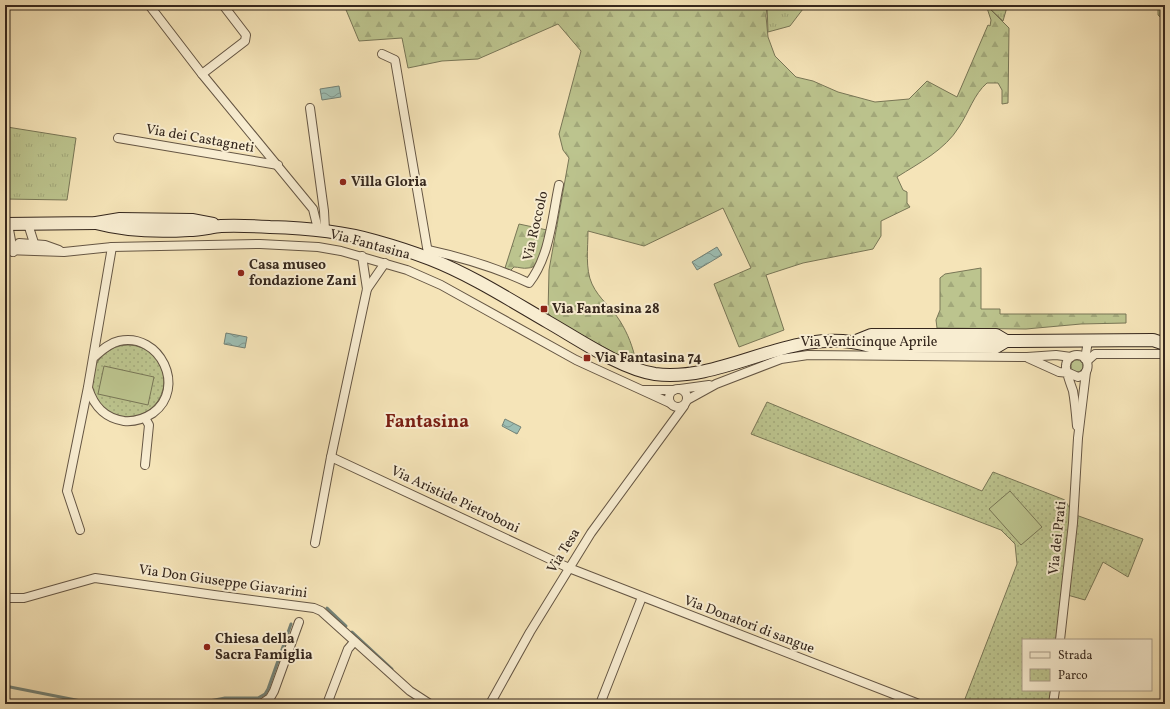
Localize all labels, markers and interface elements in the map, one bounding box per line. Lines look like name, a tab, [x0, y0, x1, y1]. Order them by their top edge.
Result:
street label: Via dei Castagneti	[144, 120, 256, 158]
place label: Villa Gloria	[351, 173, 427, 192]
marker: Villa Gloria	[338, 177, 348, 187]
street label: Via Roccolo	[519, 189, 553, 263]
street label: Via Fantasina	[328, 225, 412, 265]
place label: Casa museo fondazione Zani	[249, 256, 357, 291]
marker: Casa museo fondazione Zani	[236, 268, 246, 278]
place label: Via Fantasina 28	[552, 300, 660, 319]
marker: Via Fantasina 28	[539, 304, 549, 314]
street label: Via Venticinque Aprile	[801, 333, 938, 352]
place label: Via Fantasina 74	[595, 349, 702, 368]
marker: Via Fantasina 74	[582, 353, 592, 363]
district label: Fantasina	[385, 410, 469, 435]
street label: Via Aristide Pietroboni	[388, 462, 522, 538]
street label: Via dei Prati	[1045, 500, 1071, 576]
street label: Via Tesa	[543, 525, 585, 577]
street label: Via Don Giuseppe Giavarini	[137, 561, 309, 603]
street label: Via Donatori di sangue	[681, 591, 817, 659]
place label: Chiesa della Sacra Famiglia	[215, 630, 313, 665]
legend	[1022, 639, 1152, 691]
marker: Chiesa della Sacra Famiglia	[202, 642, 212, 652]
text: Strada	[1058, 648, 1093, 664]
text: Parco	[1058, 668, 1088, 684]

